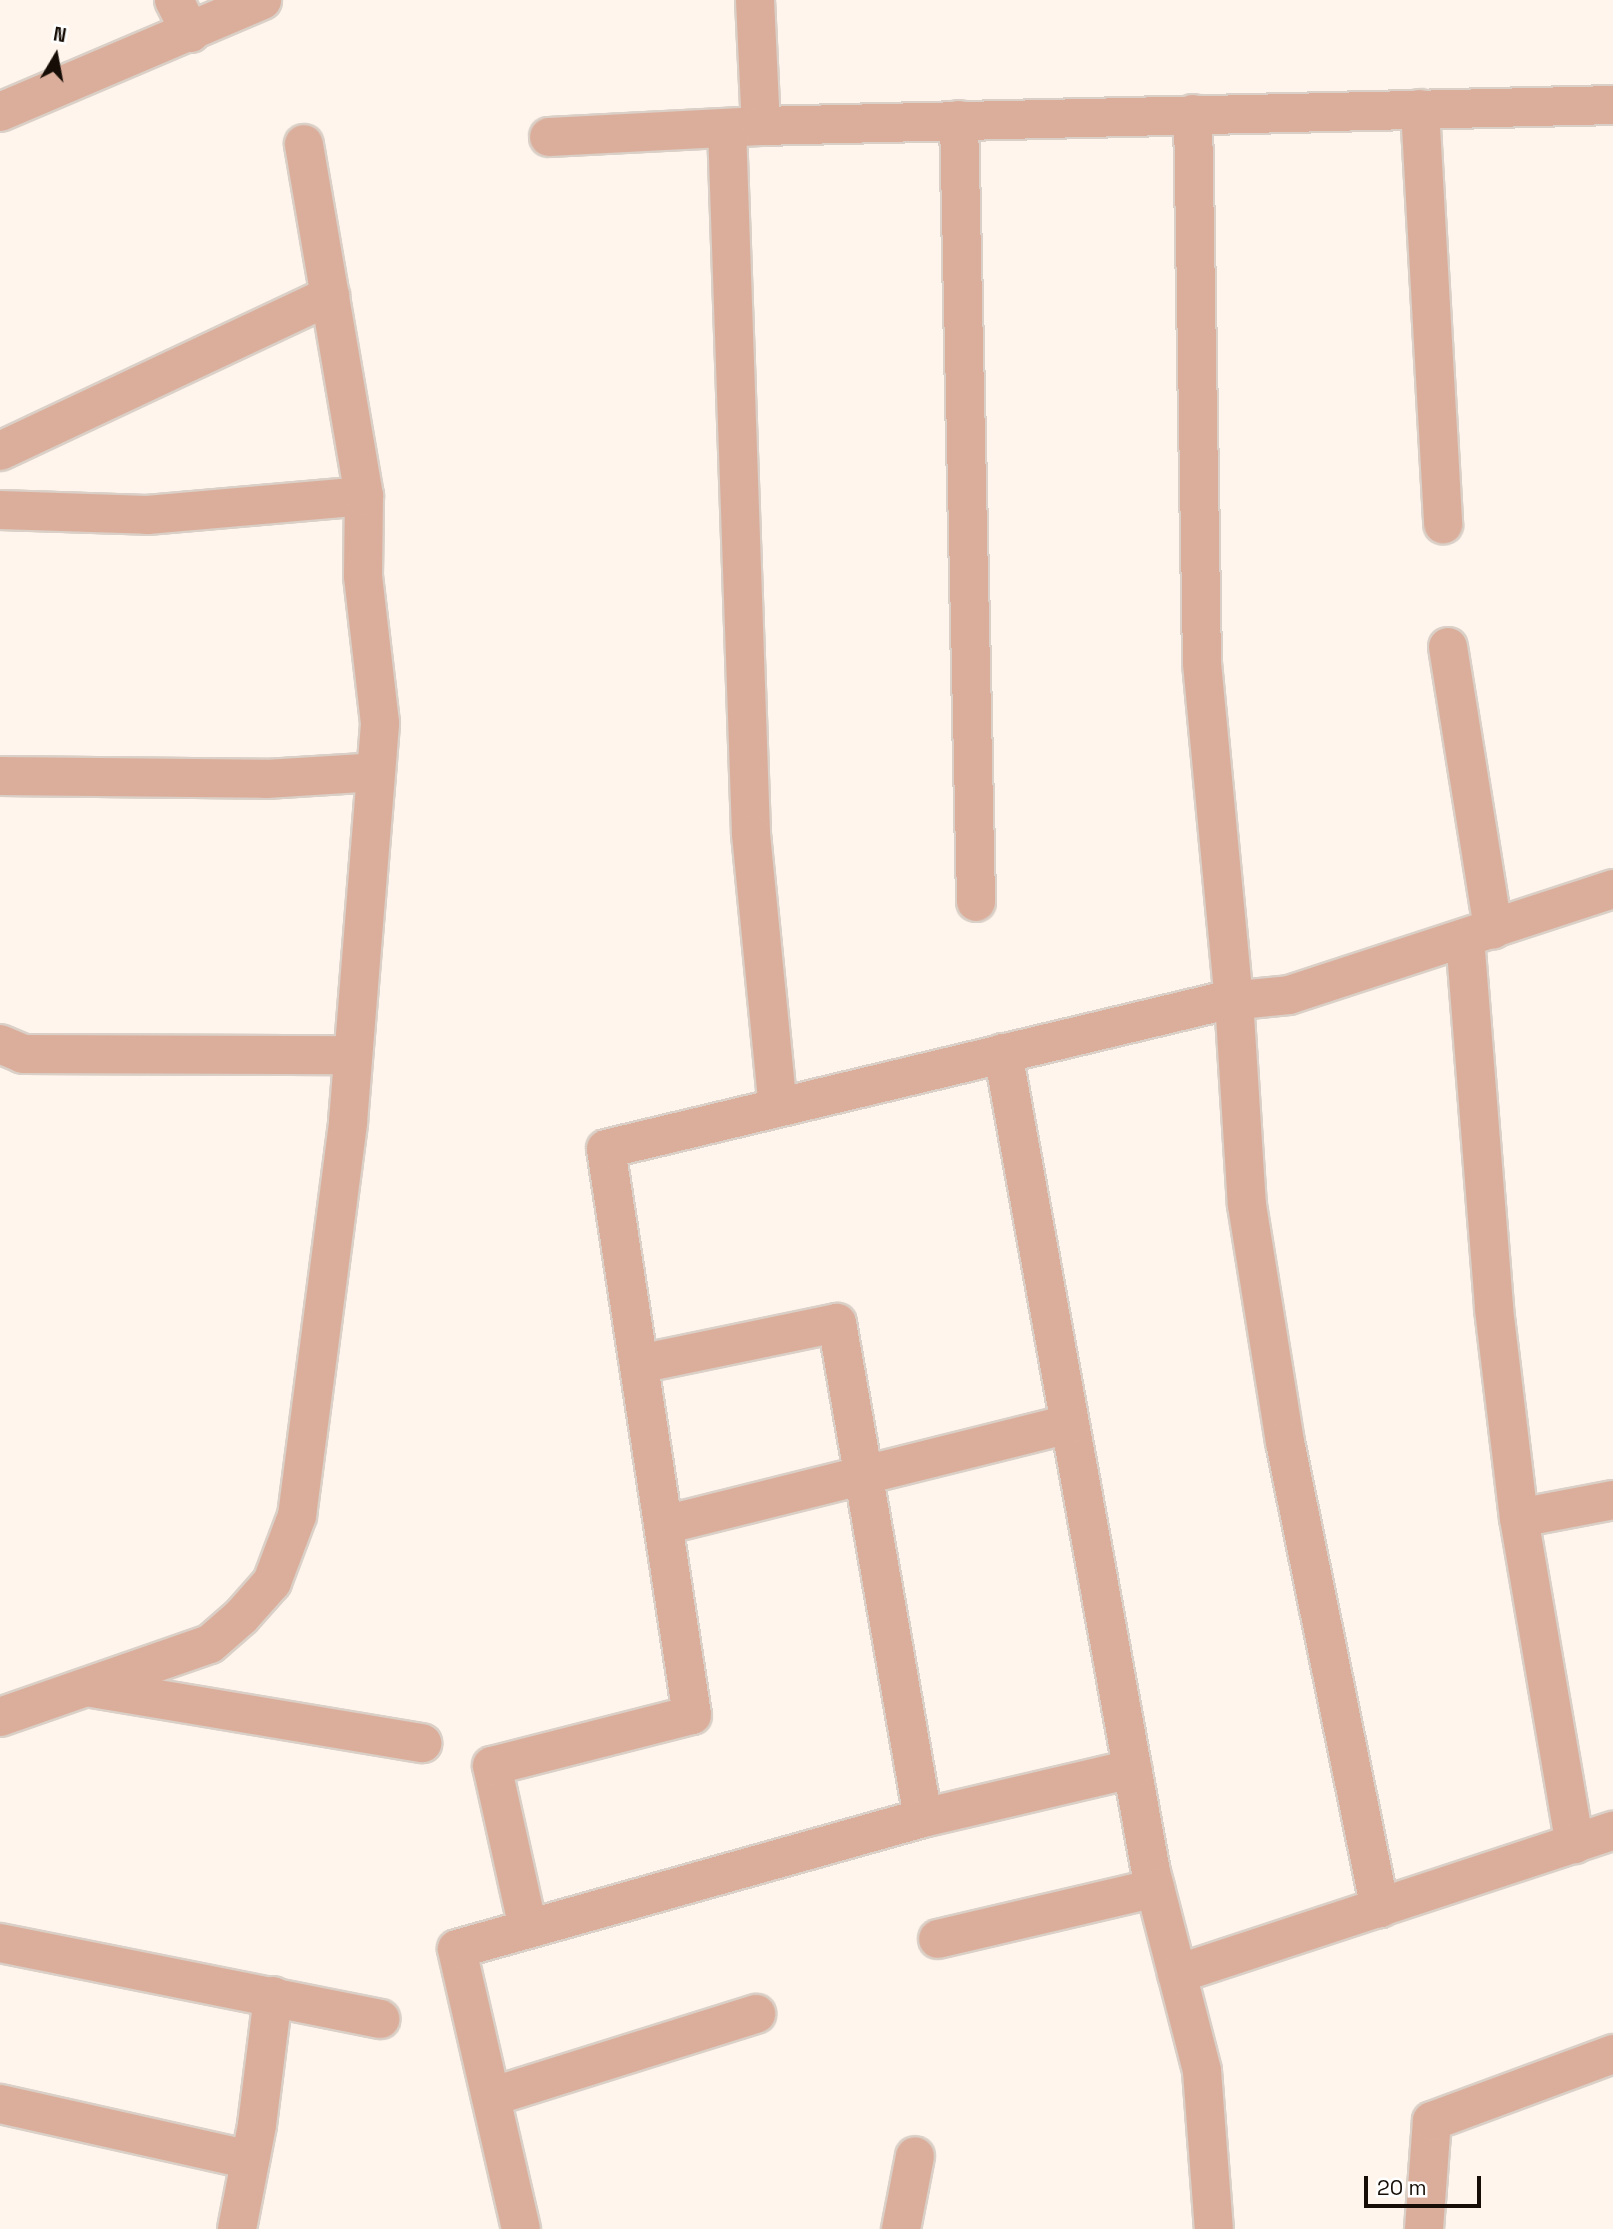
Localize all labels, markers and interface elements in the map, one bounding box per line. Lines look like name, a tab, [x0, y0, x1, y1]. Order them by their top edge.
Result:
north arrow	[21, 21, 91, 91]
text: N	[51, 21, 68, 48]
scale bar	[1368, 2162, 1485, 2206]
text: 20 m	[1377, 2174, 1427, 2201]

